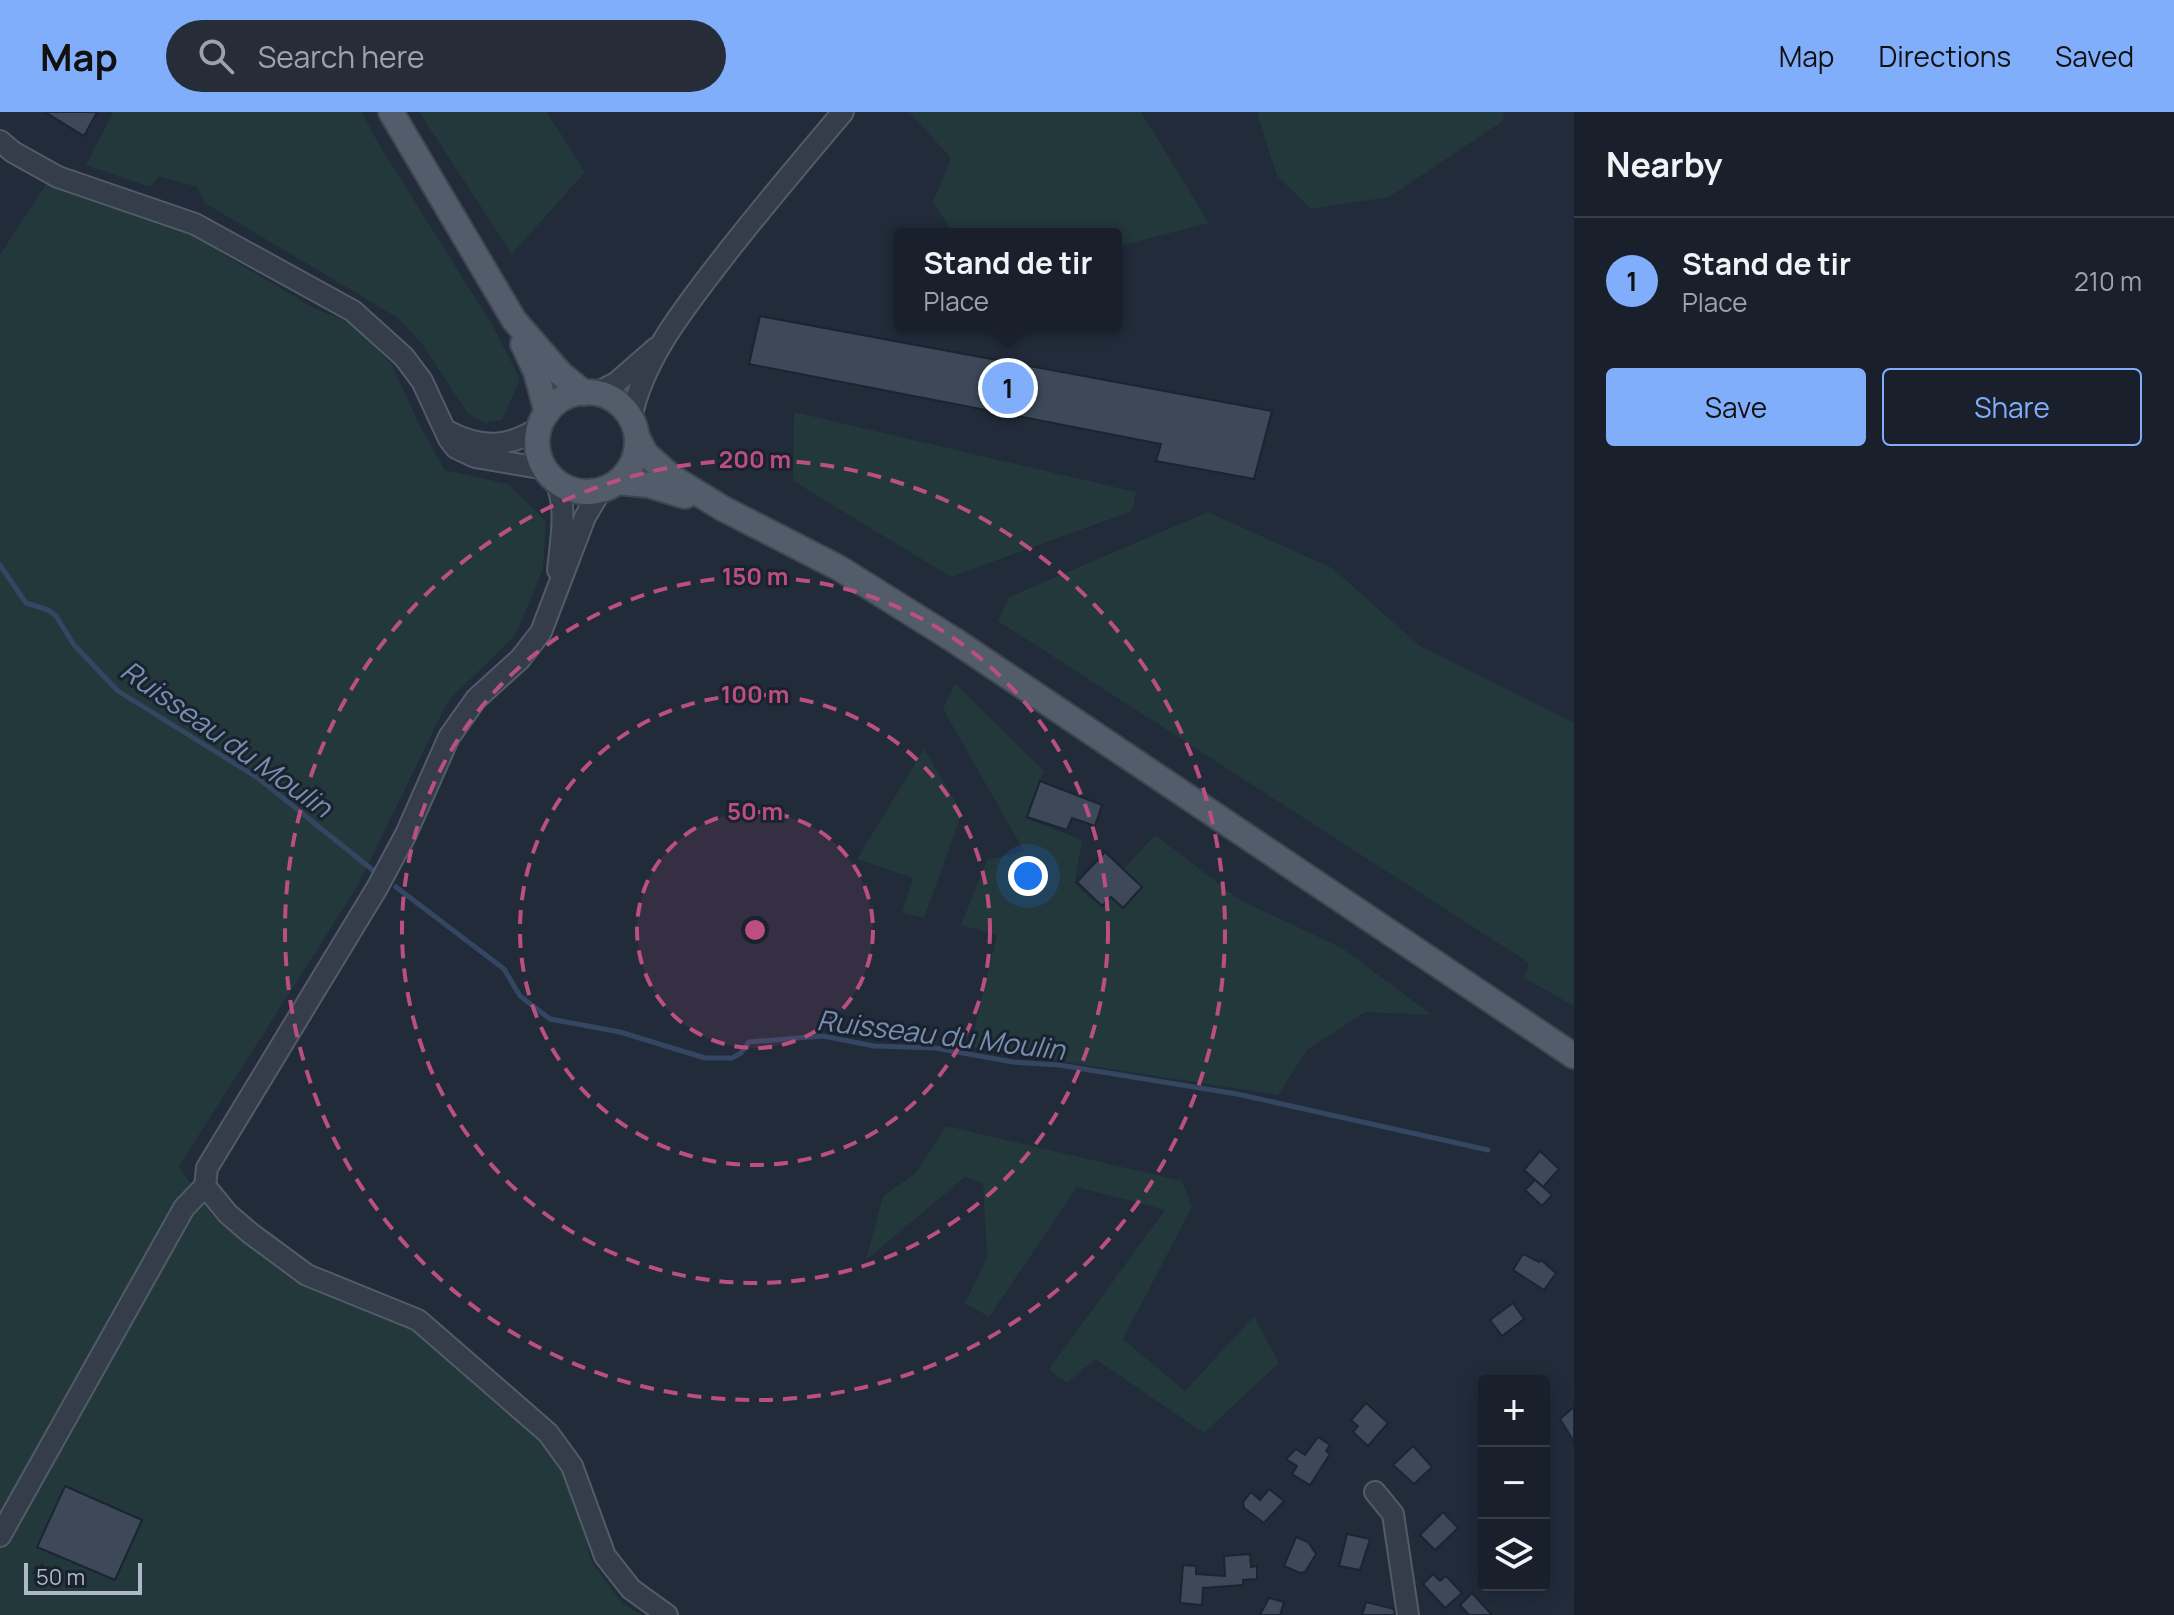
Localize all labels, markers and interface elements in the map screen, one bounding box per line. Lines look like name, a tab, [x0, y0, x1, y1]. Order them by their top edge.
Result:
search box	[166, 20, 726, 92]
text: Map	[40, 30, 118, 82]
icon: search	[194, 34, 238, 78]
text: Search here	[258, 36, 425, 77]
text: Map	[1779, 37, 1834, 75]
text: Directions	[1878, 37, 2011, 75]
text: Saved	[2055, 37, 2134, 75]
text: Nearby	[1606, 141, 1722, 187]
popup	[894, 228, 1122, 332]
text: Stand de tir	[924, 242, 1092, 283]
text: Stand de tir	[1682, 243, 1851, 284]
text: 1	[1626, 263, 1638, 299]
text: 210 m	[2074, 263, 2142, 299]
text: Place	[924, 283, 989, 319]
text: Place	[1682, 284, 1747, 320]
pin: 1	[982, 358, 1034, 418]
button: Save	[1606, 368, 1866, 446]
button: Share	[1882, 368, 2142, 446]
text: 200 m	[719, 442, 791, 475]
text: 150 m	[722, 559, 788, 592]
water label: Ruisseau du Moulin	[114, 651, 341, 826]
text: 100 m	[721, 677, 789, 710]
text: 50 m	[727, 794, 783, 827]
your location	[1008, 856, 1048, 896]
centre of rings	[741, 916, 769, 944]
water label: Ruisseau du Moulin	[815, 1000, 1068, 1068]
map controls	[1478, 1375, 1550, 1591]
button: +	[1478, 1375, 1550, 1447]
button: −	[1478, 1447, 1550, 1519]
button: layers	[1478, 1519, 1550, 1591]
scale bar	[24, 1559, 142, 1595]
text: 50 m	[36, 1562, 85, 1592]

